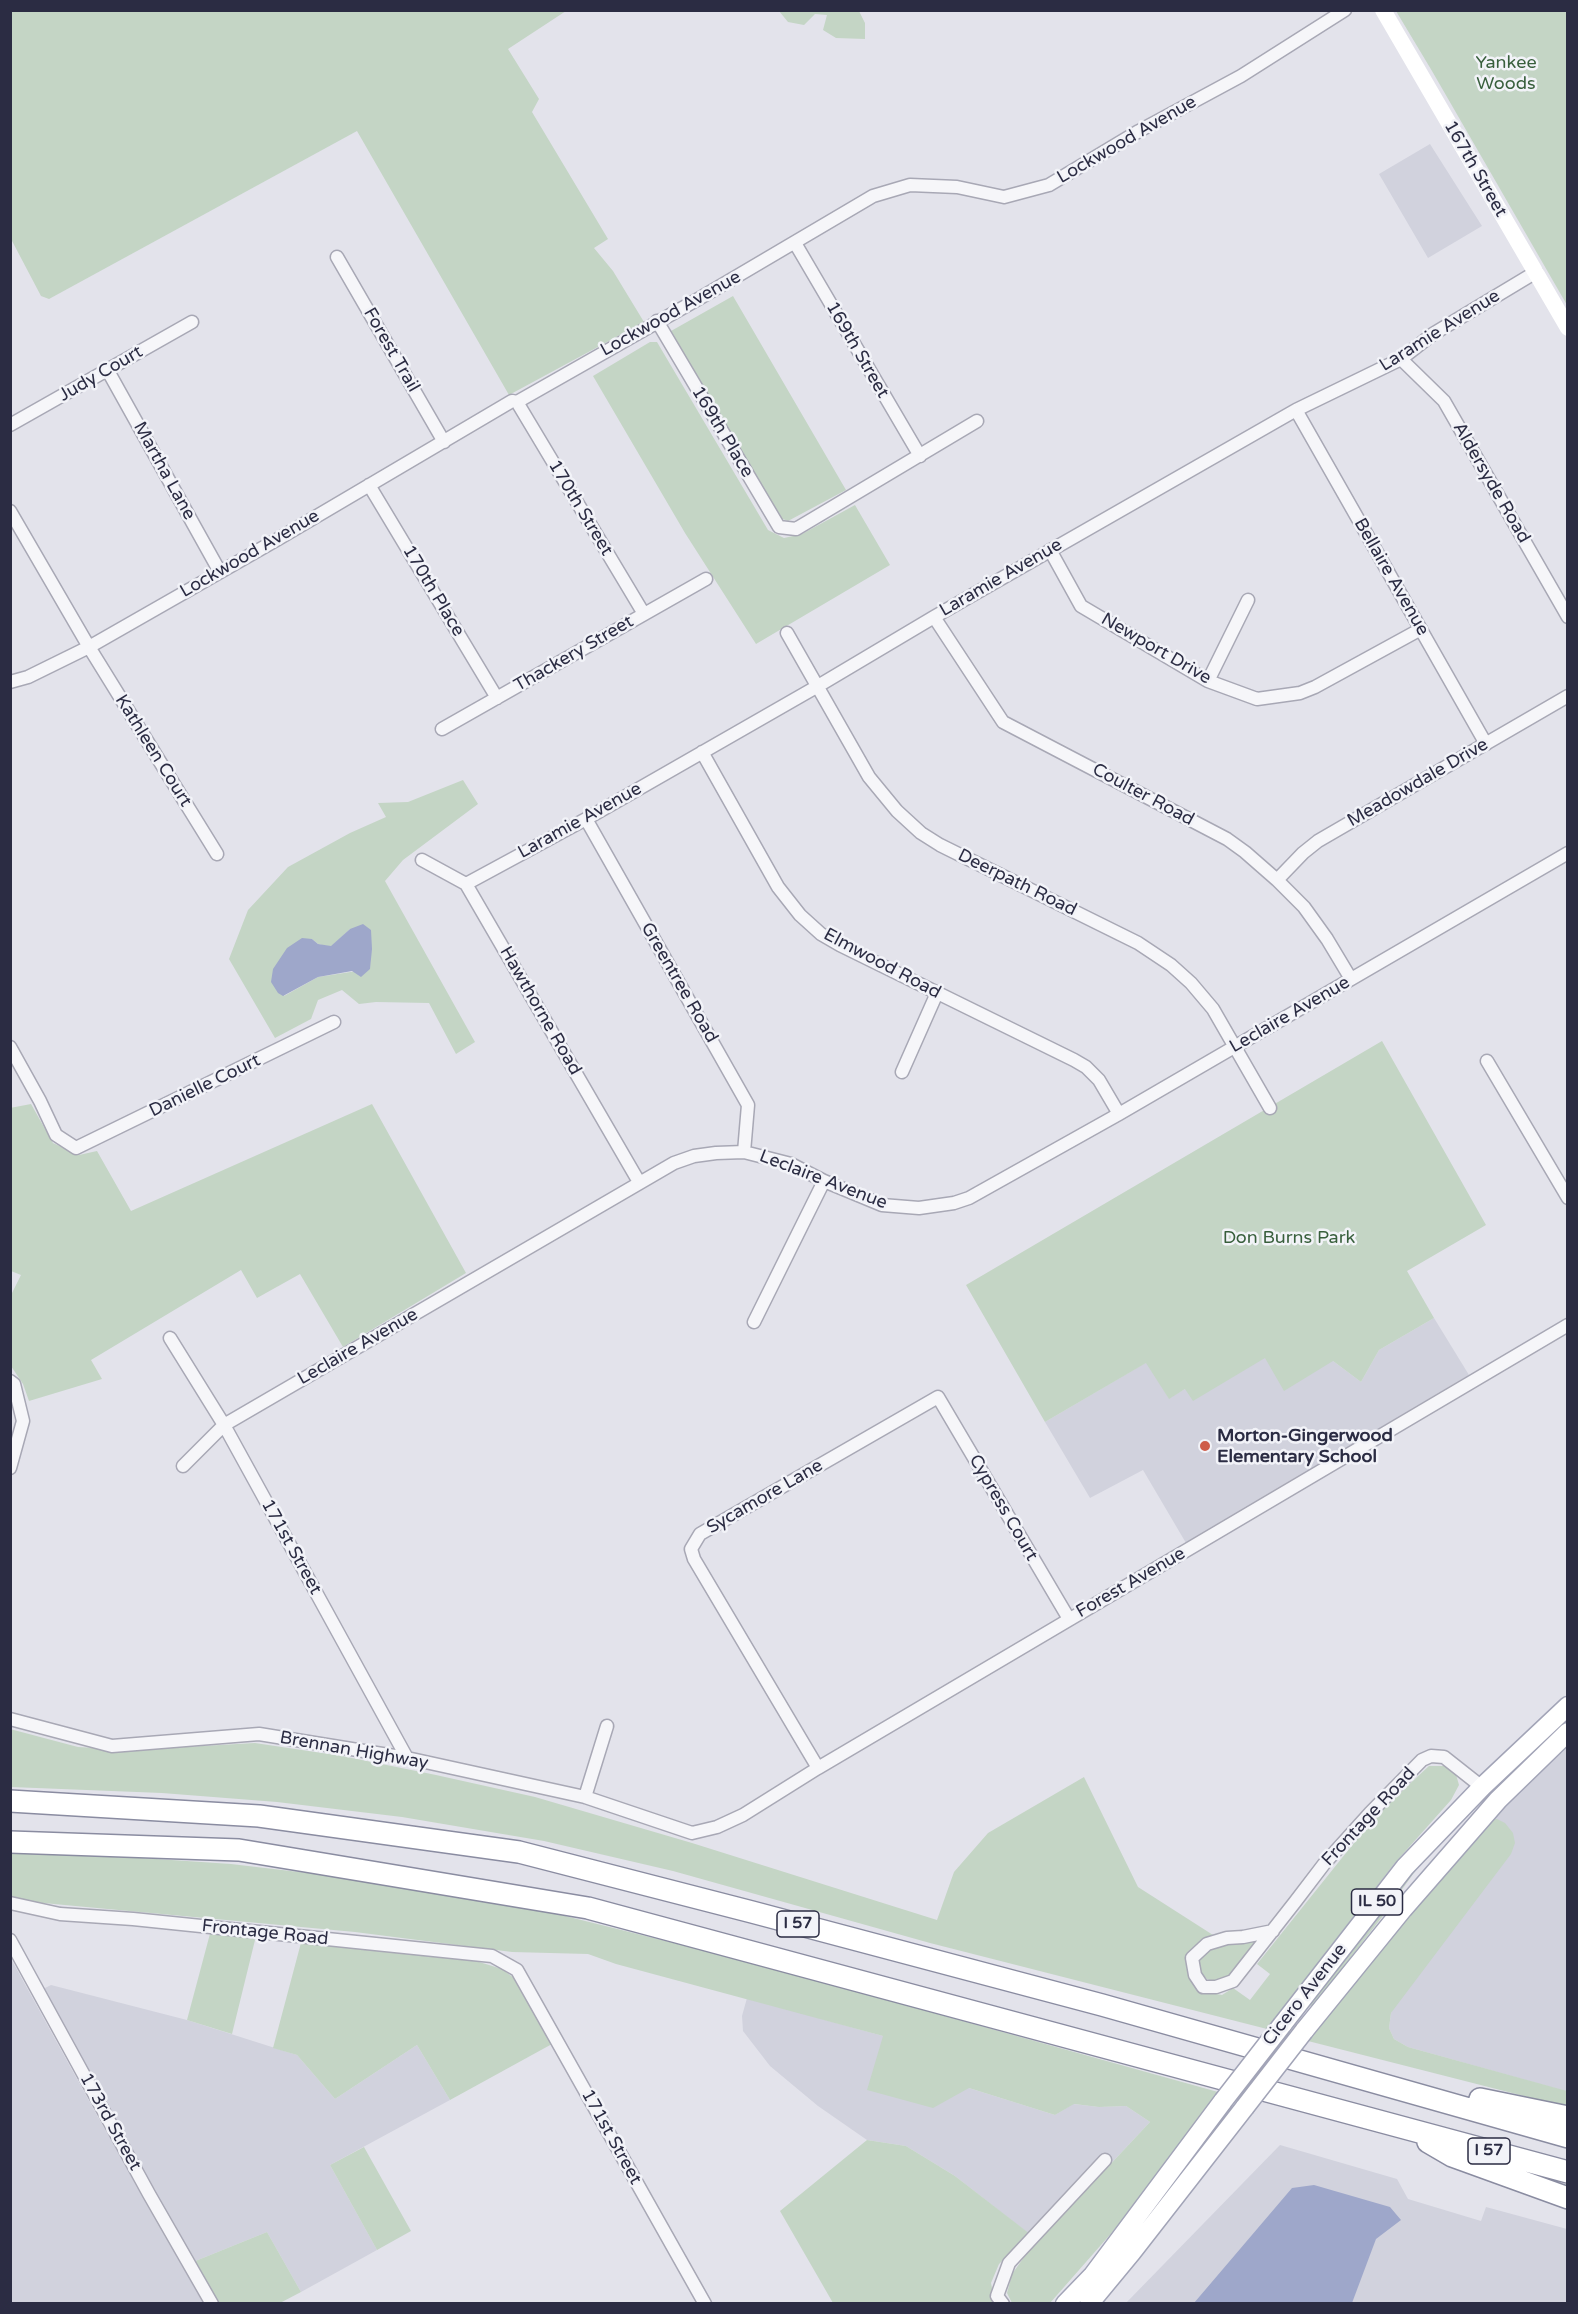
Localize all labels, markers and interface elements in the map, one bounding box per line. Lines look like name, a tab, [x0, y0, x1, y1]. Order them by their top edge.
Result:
park label: Yankee Woods	[1475, 52, 1537, 94]
street label: Lockwood Avenue	[1054, 91, 1200, 189]
street label: 167th Street	[1439, 117, 1511, 221]
street label: Lockwood Avenue	[597, 266, 745, 362]
street label: Laramie Avenue	[1376, 285, 1504, 377]
street label: 169th Street	[821, 298, 893, 402]
street label: Forest Trail	[358, 304, 424, 396]
street label: Judy Court	[55, 341, 147, 407]
street label: 169th Place	[686, 382, 758, 482]
street label: Martha Lane	[128, 418, 200, 524]
street label: Aldersyde Road	[1448, 419, 1534, 547]
street label: 170th Street	[543, 456, 617, 560]
street label: Lockwood Avenue	[177, 505, 323, 603]
street label: Bellaire Avenue	[1349, 514, 1433, 640]
street label: Laramie Avenue	[936, 534, 1066, 622]
street label: 170th Place	[397, 541, 469, 641]
street label: Newport Drive	[1097, 609, 1215, 689]
street label: Thackery Street	[511, 611, 637, 697]
street label: Kathleen Court	[110, 691, 196, 811]
street label: Meadowdale Drive	[1344, 734, 1492, 832]
street label: Coulter Road	[1088, 759, 1198, 831]
street label: Laramie Avenue	[515, 778, 645, 864]
street label: Deerpath Road	[954, 845, 1080, 921]
street label: Greentree Road	[636, 919, 722, 1047]
street label: Elmwood Road	[820, 924, 944, 1004]
street label: Hawthorne Road	[494, 943, 586, 1079]
street label: Leclaire Avenue	[1226, 972, 1354, 1058]
street label: Danielle Court	[146, 1050, 264, 1122]
street label: Leclaire Avenue	[756, 1146, 890, 1214]
park label: Don Burns Park	[1223, 1227, 1355, 1249]
street label: Leclaire Avenue	[294, 1304, 422, 1390]
place label: Morton-Gingerwood Elementary School	[1217, 1425, 1393, 1468]
marker: Morton-Gingerwood Elementary School	[1198, 1439, 1212, 1453]
street label: Cypress Court	[964, 1451, 1042, 1565]
street label: Sycamore Lane	[703, 1455, 827, 1539]
street label: 171st Street	[256, 1496, 326, 1598]
street label: Forest Avenue	[1073, 1543, 1189, 1623]
street label: Brennan Highway	[278, 1727, 430, 1775]
street label: Frontage Road	[1318, 1763, 1420, 1871]
road number: IL 50	[1352, 1889, 1402, 1915]
road number: I 57	[777, 1911, 819, 1937]
street label: Frontage Road	[201, 1916, 329, 1950]
street label: Cicero Avenue	[1259, 1940, 1351, 2050]
street label: 173rd Street	[74, 2070, 146, 2174]
street label: 171st Street	[576, 2086, 646, 2188]
road number: I 57	[1468, 2138, 1510, 2164]

